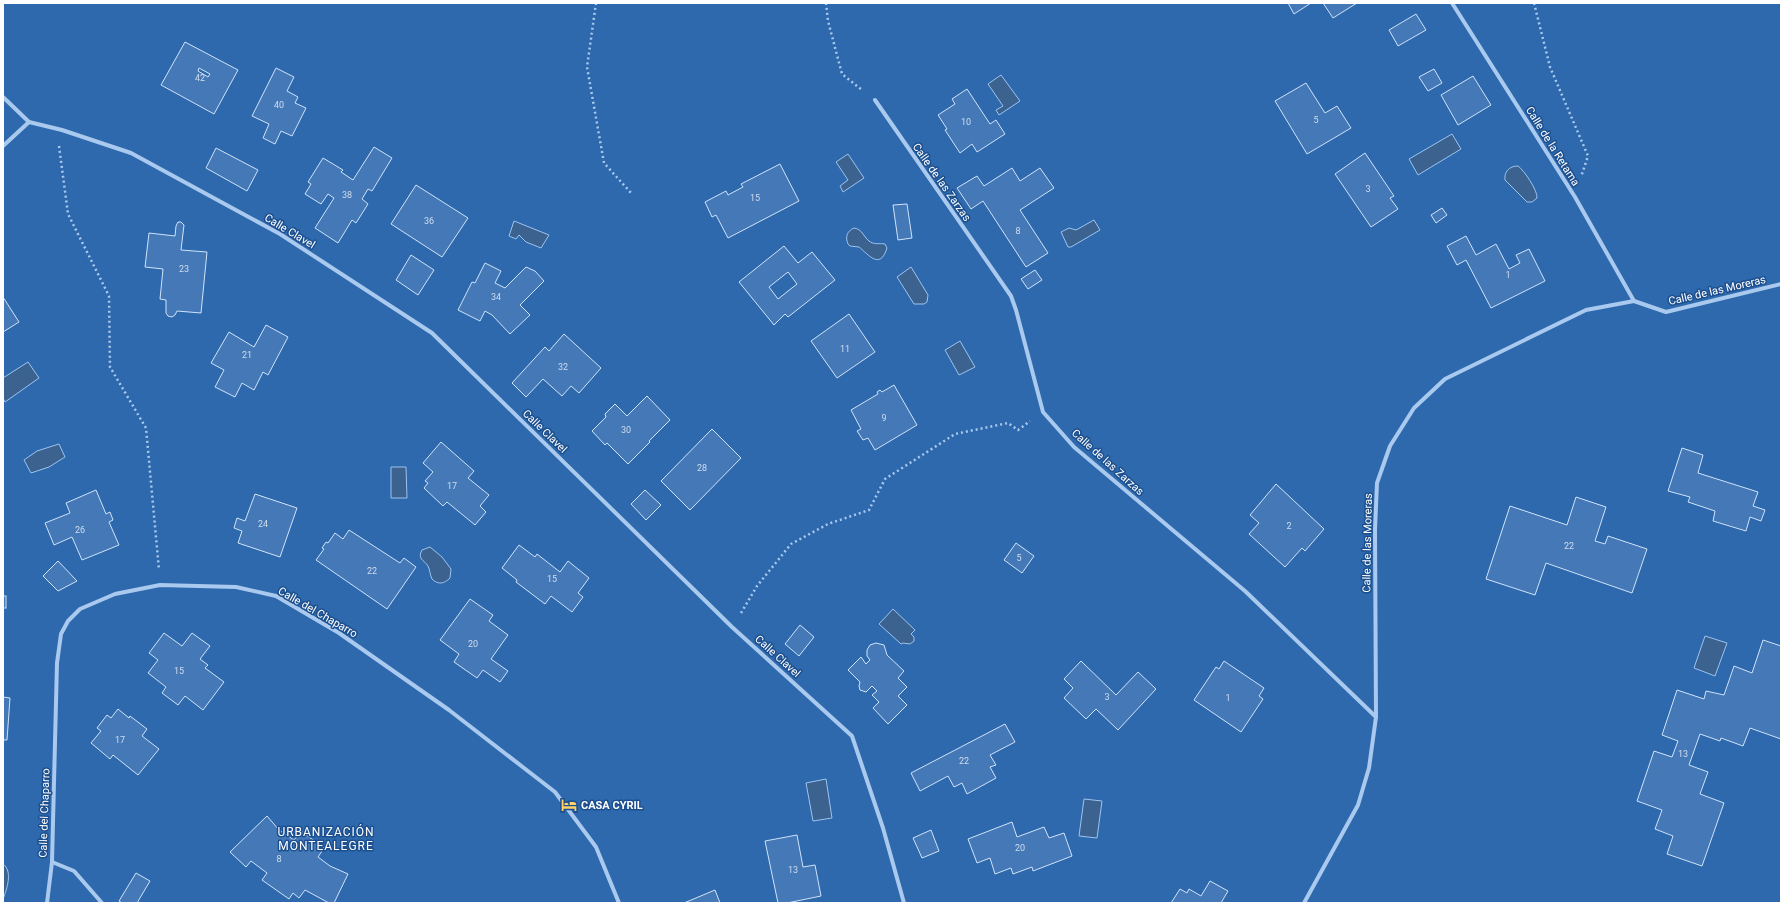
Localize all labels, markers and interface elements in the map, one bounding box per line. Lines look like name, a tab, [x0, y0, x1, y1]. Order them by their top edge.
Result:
house number: 42	[195, 73, 205, 83]
house number: 40	[274, 100, 284, 110]
street label: Calle de la Retama	[1523, 104, 1582, 188]
house number: 5	[1313, 115, 1319, 125]
house number: 10	[961, 117, 971, 127]
street label: Calle de las Zarzas	[910, 141, 974, 224]
house number: 3	[1365, 184, 1371, 194]
house number: 38	[342, 190, 352, 200]
house number: 15	[750, 193, 760, 203]
street label: Calle Clavel	[262, 211, 317, 252]
house number: 36	[424, 216, 434, 226]
house number: 8	[1015, 226, 1021, 236]
house number: 23	[179, 264, 189, 274]
house number: 1	[1505, 270, 1511, 280]
street label: Calle de las Moreras	[1667, 273, 1767, 308]
house number: 34	[491, 292, 501, 302]
house number: 11	[840, 344, 850, 354]
house number: 21	[242, 350, 252, 360]
house number: 32	[558, 362, 568, 372]
street label: Calle Clavel	[520, 407, 570, 456]
house number: 9	[881, 413, 887, 423]
house number: 30	[621, 425, 631, 435]
street label: Calle de las Zarzas	[1069, 427, 1147, 498]
house number: 28	[697, 463, 707, 473]
house number: 17	[447, 481, 457, 491]
street label: Calle de las Moreras	[1360, 493, 1375, 593]
house number: 24	[258, 519, 268, 529]
house number: 2	[1286, 521, 1292, 531]
house number: 26	[75, 525, 85, 535]
house number: 22	[1564, 541, 1574, 551]
house number: 5	[1016, 553, 1022, 563]
house number: 22	[367, 566, 377, 576]
house number: 15	[547, 574, 557, 584]
street label: Calle del Chaparro	[276, 584, 360, 640]
street label: Calle Clavel	[752, 633, 803, 680]
house number: 20	[468, 639, 478, 649]
house number: 15	[174, 666, 184, 676]
house number: 3	[1104, 692, 1110, 702]
house number: 1	[1225, 693, 1231, 703]
house number: 17	[115, 735, 125, 745]
house number: 13	[1678, 749, 1688, 759]
house number: 22	[959, 756, 969, 766]
street label: Calle del Chaparro	[36, 768, 53, 858]
hotel icon: CASA CYRIL	[560, 796, 578, 814]
place label: CASA CYRIL	[581, 799, 643, 812]
district label: URBANIZACIÓN MONTEALEGRE	[277, 824, 375, 853]
house number: 20	[1015, 843, 1025, 853]
house number: 8	[276, 854, 282, 864]
house number: 13	[788, 865, 798, 875]

